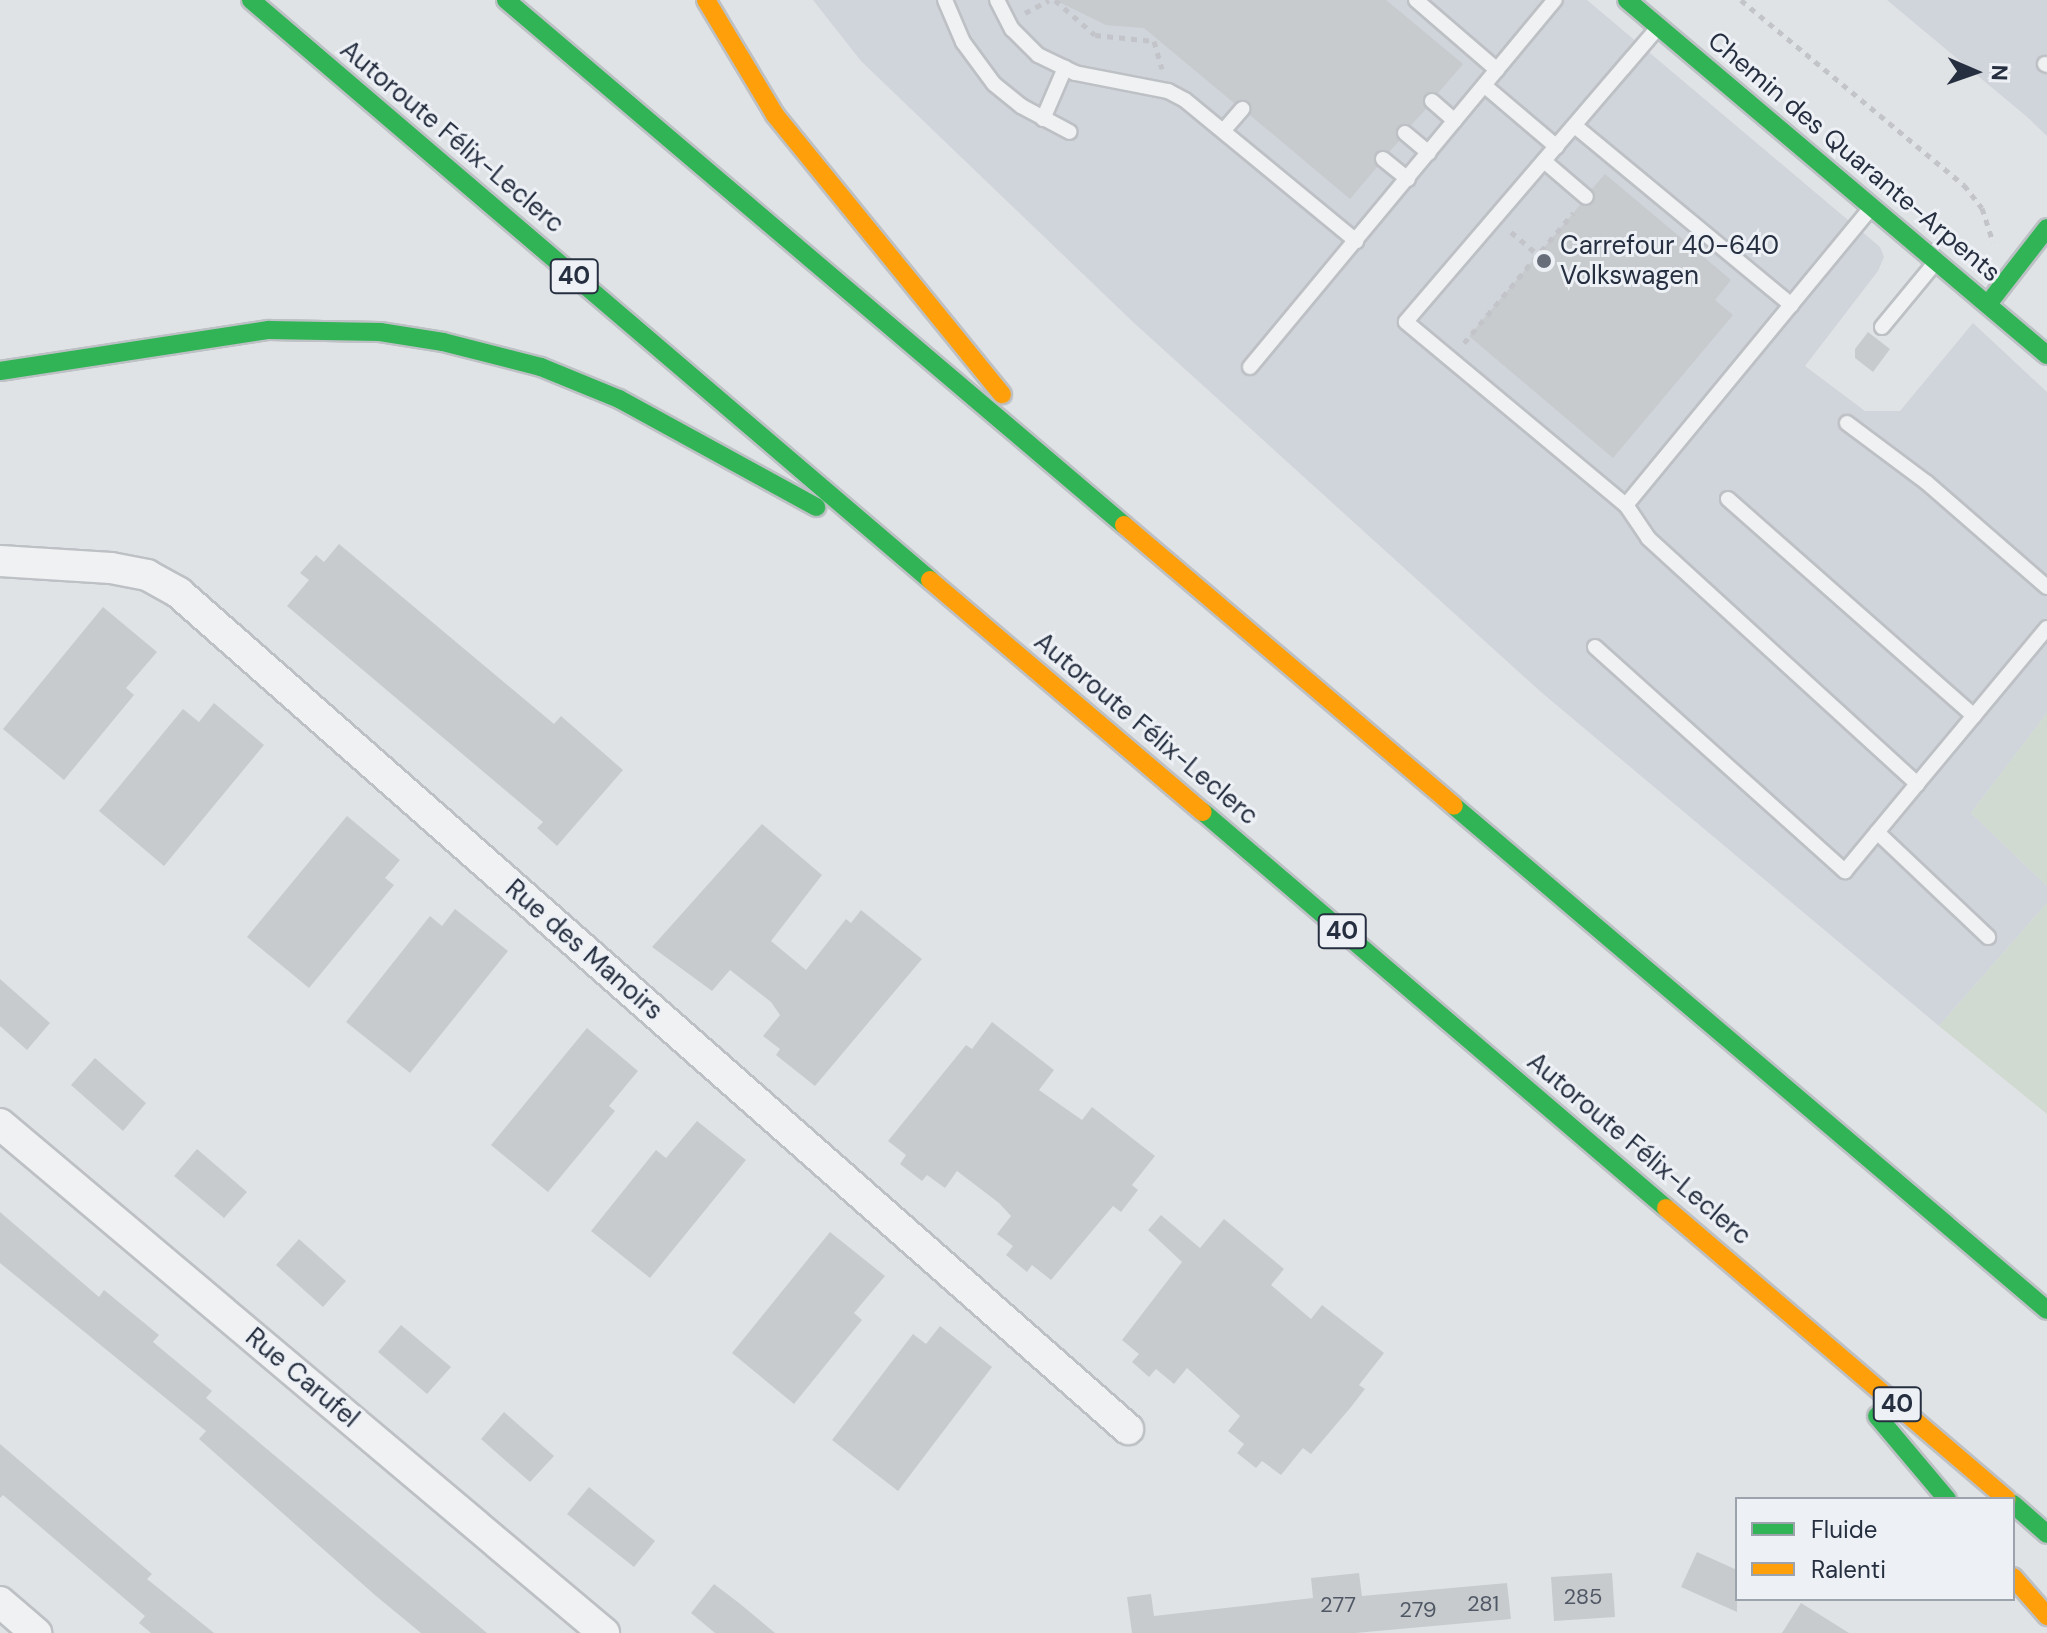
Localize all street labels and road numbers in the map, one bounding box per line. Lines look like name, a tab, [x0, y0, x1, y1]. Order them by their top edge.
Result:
street label: Chemin des Quarante-Arpents	[1701, 25, 2007, 289]
street label: Autoroute Félix-Leclerc	[334, 34, 570, 240]
road number: 40	[548, 256, 600, 296]
street label: Autoroute Félix-Leclerc	[1028, 626, 1264, 832]
street label: Rue des Manoirs	[499, 873, 669, 1027]
road number: 40	[1316, 911, 1368, 951]
street label: Autoroute Félix-Leclerc	[1521, 1046, 1757, 1252]
street label: Rue Carufel	[239, 1322, 365, 1434]
road number: 40	[1871, 1384, 1923, 1424]

